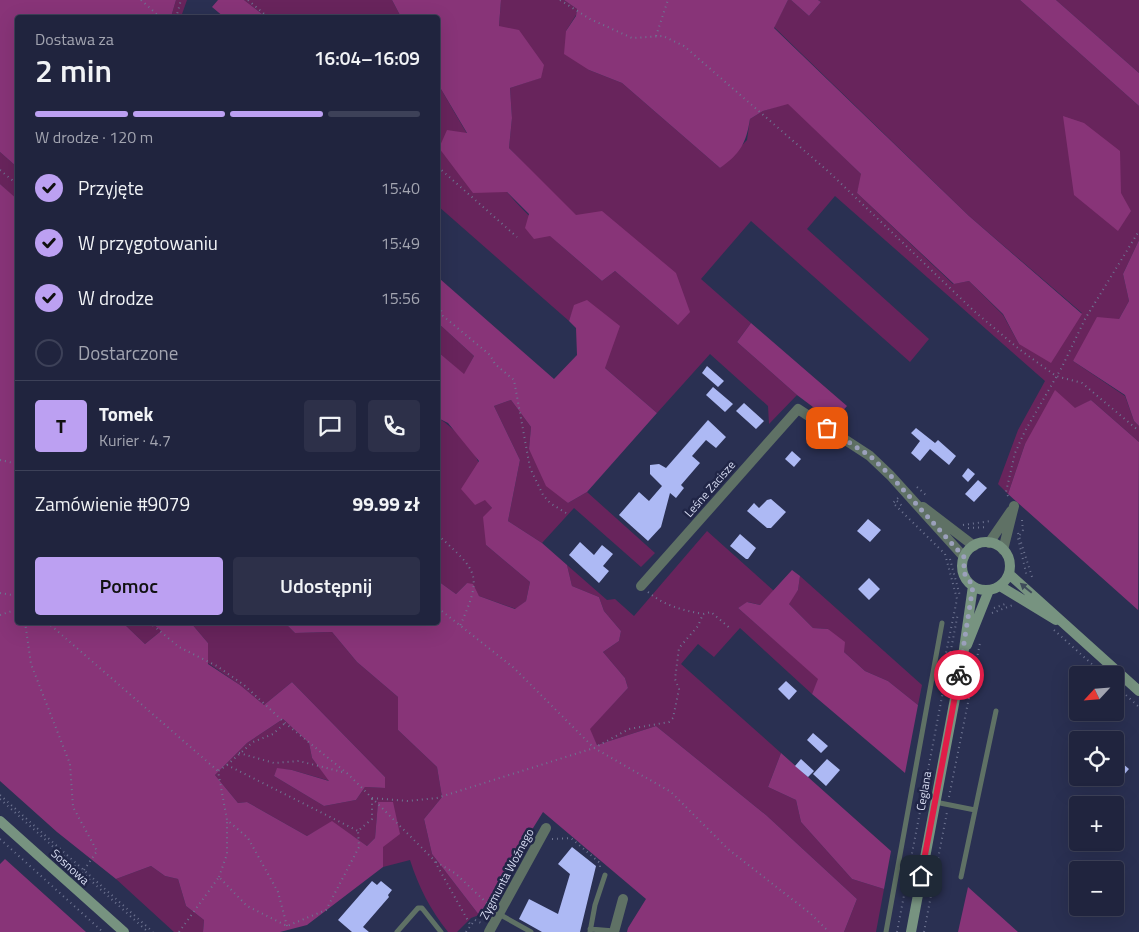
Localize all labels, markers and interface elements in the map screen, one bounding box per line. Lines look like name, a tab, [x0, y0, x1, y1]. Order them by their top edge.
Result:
text: Dostawa za	[35, 27, 114, 51]
text: 16:04–16:09	[314, 43, 420, 72]
text: 2 min	[35, 46, 112, 94]
text: W drodze · 120 m	[35, 125, 153, 149]
text: Przyjęte	[78, 173, 144, 202]
icon: check	[35, 174, 63, 202]
text: 15:40	[381, 176, 420, 200]
text: W przygotowaniu	[78, 228, 218, 257]
icon: check	[35, 229, 63, 257]
text: 15:49	[381, 231, 420, 255]
text: W drodze	[78, 283, 154, 312]
icon: check	[35, 284, 63, 312]
text: 15:56	[381, 286, 420, 310]
text: Dostarczone	[78, 338, 178, 367]
text: Tomek	[99, 399, 153, 428]
button: chat	[304, 400, 356, 452]
button: phone	[368, 400, 420, 452]
pin	[806, 407, 848, 449]
text: T	[56, 411, 66, 440]
icon: bag	[813, 414, 841, 442]
text: Kurier · 4.7	[99, 428, 171, 452]
street label: Leśne Zacisze	[680, 456, 740, 521]
text: Zamówienie #9079	[35, 489, 190, 518]
text: 99.99 zł	[353, 489, 420, 518]
button: Pomoc	[35, 557, 223, 615]
button: Udostępnij	[233, 557, 420, 615]
one-way arrow	[1020, 582, 1032, 594]
courier	[934, 650, 984, 700]
icon: bike	[945, 661, 973, 689]
north arrow	[1069, 666, 1124, 721]
map controls	[1069, 666, 1124, 916]
button: locate	[1069, 731, 1124, 786]
street label: Ceglana	[911, 770, 936, 812]
button: +	[1069, 796, 1124, 851]
street label: Zygmunta Woźnego	[474, 825, 539, 923]
street label: Sosnowa	[47, 844, 94, 889]
pin	[900, 855, 942, 897]
button: −	[1069, 861, 1124, 916]
icon: home	[907, 862, 935, 890]

